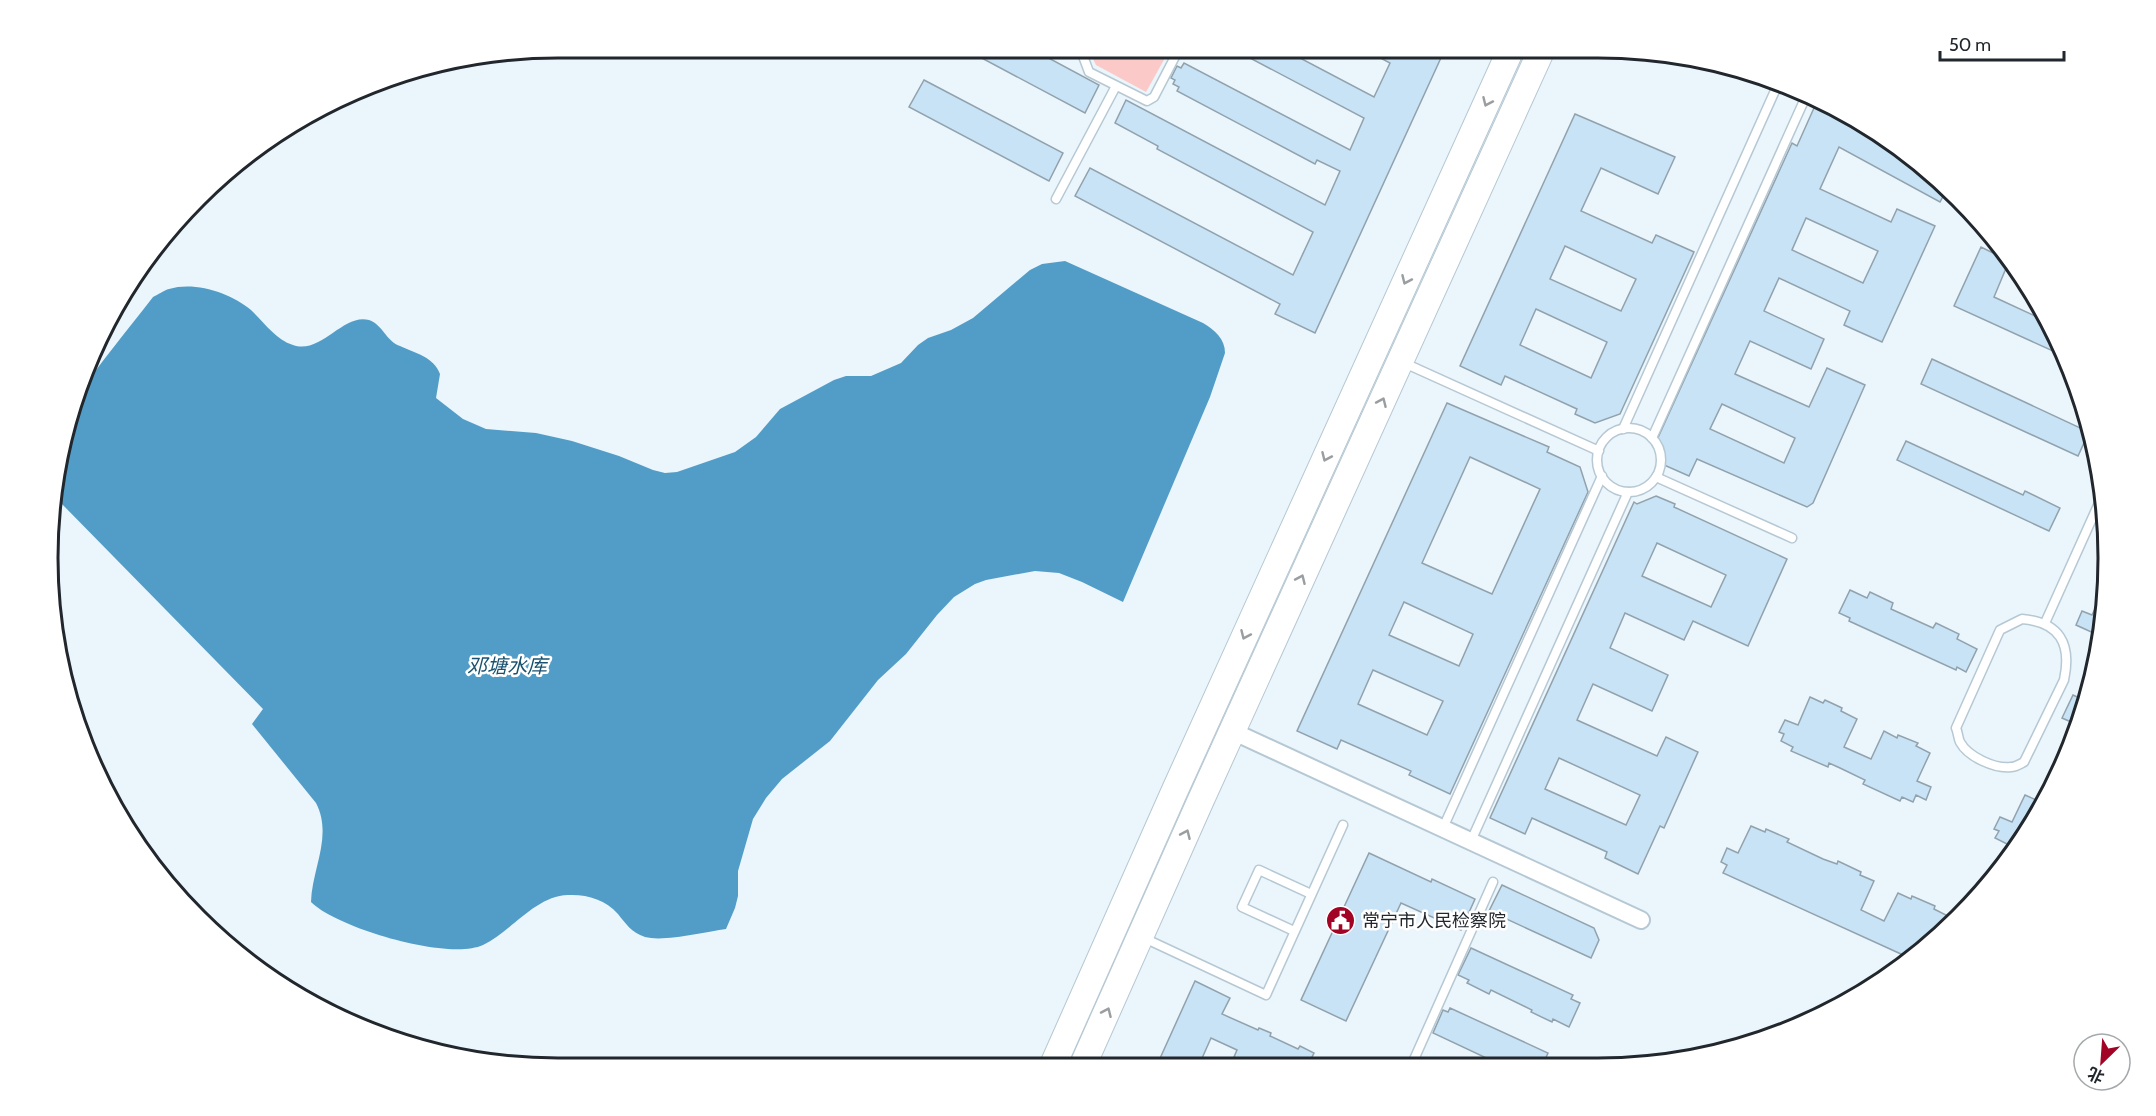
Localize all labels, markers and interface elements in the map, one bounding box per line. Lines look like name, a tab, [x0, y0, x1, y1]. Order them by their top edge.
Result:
scale bar	[1940, 24, 2064, 62]
text: 50 m	[1949, 34, 1991, 56]
one-way arrow	[1482, 96, 1494, 107]
one-way arrow	[1401, 273, 1413, 284]
one-way arrow	[1374, 397, 1386, 408]
one-way arrow	[1321, 451, 1333, 462]
one-way arrow	[1294, 575, 1306, 586]
one-way arrow	[1240, 629, 1252, 640]
water label: 邓塘水库	[467, 654, 550, 678]
one-way arrow	[1179, 829, 1191, 840]
public building icon: 常宁市人民检察院	[1325, 905, 1357, 937]
place label: 常宁市人民检察院	[1362, 910, 1506, 932]
one-way arrow	[1100, 1007, 1112, 1018]
north arrow	[2072, 1032, 2132, 1092]
text: 北	[2085, 1063, 2107, 1087]

